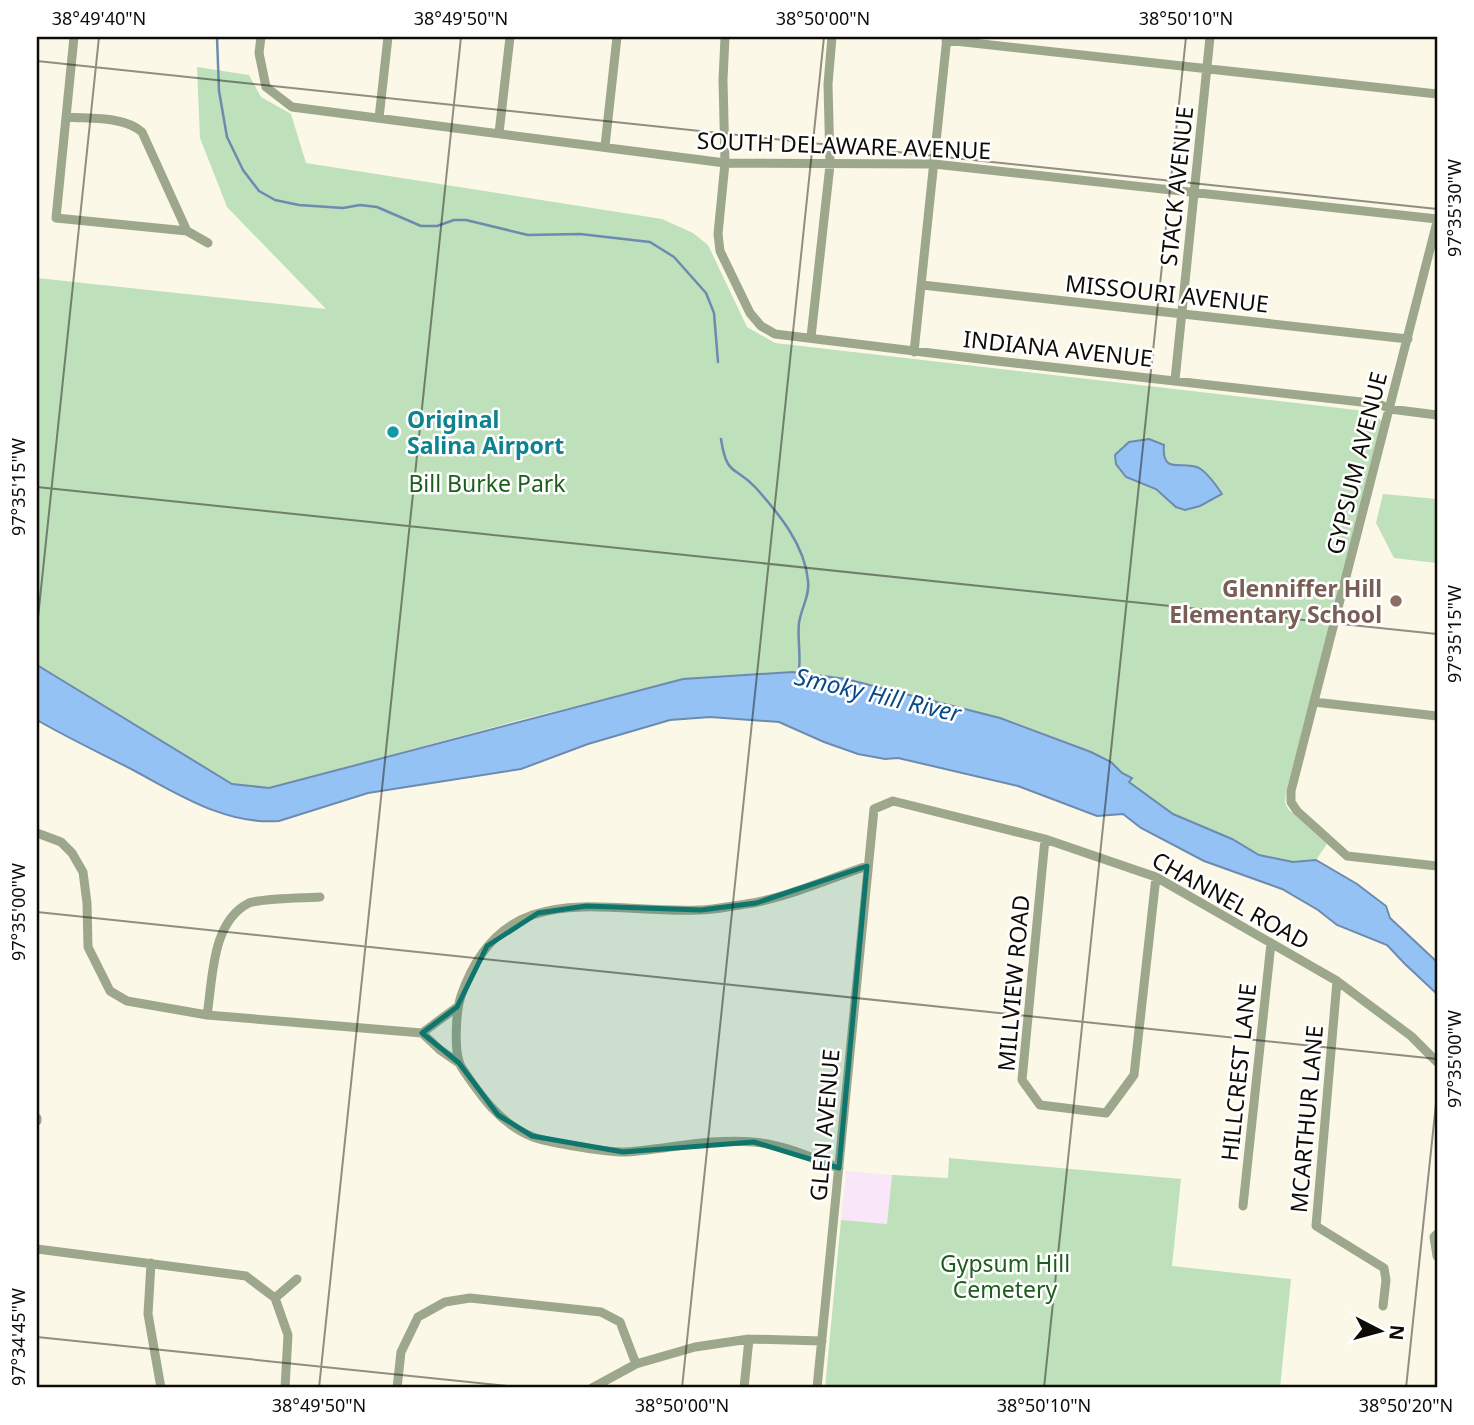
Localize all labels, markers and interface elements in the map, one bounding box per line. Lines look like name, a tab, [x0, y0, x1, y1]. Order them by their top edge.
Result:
text: 38°49'40"N	[52, 6, 146, 30]
text: 38°49'50"N	[414, 6, 508, 30]
text: 38°50'00"N	[776, 6, 870, 30]
text: 38°50'10"N	[1139, 6, 1233, 30]
street label: STACK AVENUE	[1152, 105, 1200, 267]
street label: SOUTH DELAWARE AVENUE	[696, 124, 992, 166]
text: 97°35'30"W	[1442, 159, 1466, 257]
street label: MISSOURI AVENUE	[1064, 266, 1270, 320]
street label: INDIANA AVENUE	[962, 322, 1154, 374]
street label: GYPSUM AVENUE	[1318, 368, 1394, 558]
place label: Original Salina Airport	[407, 403, 564, 461]
marker: Original Salina Airport	[385, 424, 401, 440]
text: 97°35'15"W	[6, 438, 30, 536]
park label: Bill Burke Park	[408, 467, 566, 499]
place label: Glenniffer Hill Elementary School	[1169, 572, 1382, 630]
text: 97°35'15"W	[1442, 585, 1466, 683]
marker: Glenniffer Hill Elementary School	[1388, 593, 1404, 609]
water label: Smoky Hill River	[792, 659, 966, 729]
street label: CHANNEL ROAD	[1147, 843, 1315, 957]
text: 97°35'00"W	[6, 863, 30, 961]
street label: MILLVIEW ROAD	[989, 893, 1037, 1073]
street label: HILLCREST LANE	[1213, 982, 1263, 1162]
text: 97°35'00"W	[1442, 1010, 1466, 1108]
street label: MCARTHUR LANE	[1282, 1024, 1330, 1214]
street label: GLEN AVENUE	[801, 1048, 847, 1202]
park label: Gypsum Hill Cemetery	[940, 1247, 1070, 1305]
text: 97°34'45"W	[6, 1288, 30, 1386]
north arrow	[1344, 1296, 1414, 1366]
text: N	[1383, 1324, 1411, 1342]
text: 38°49'50"N	[272, 1393, 366, 1417]
text: 38°50'00"N	[635, 1393, 729, 1417]
text: 38°50'10"N	[997, 1393, 1091, 1417]
text: 38°50'20"N	[1359, 1393, 1453, 1417]

